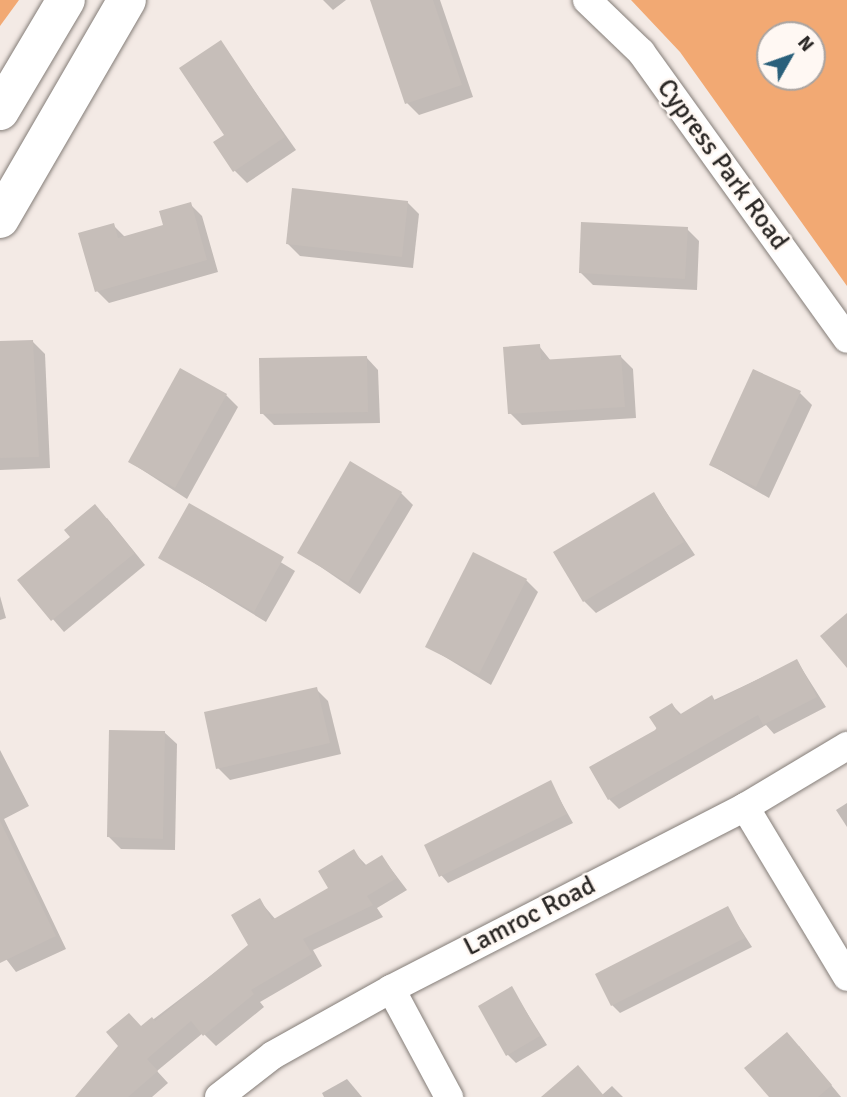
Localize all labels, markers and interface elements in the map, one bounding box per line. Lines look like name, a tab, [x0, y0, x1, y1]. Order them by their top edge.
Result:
north arrow	[756, 21, 826, 91]
text: N	[792, 31, 819, 57]
street label: Cypress Park Road	[650, 74, 794, 256]
street label: Lamroc Road	[459, 871, 601, 963]

